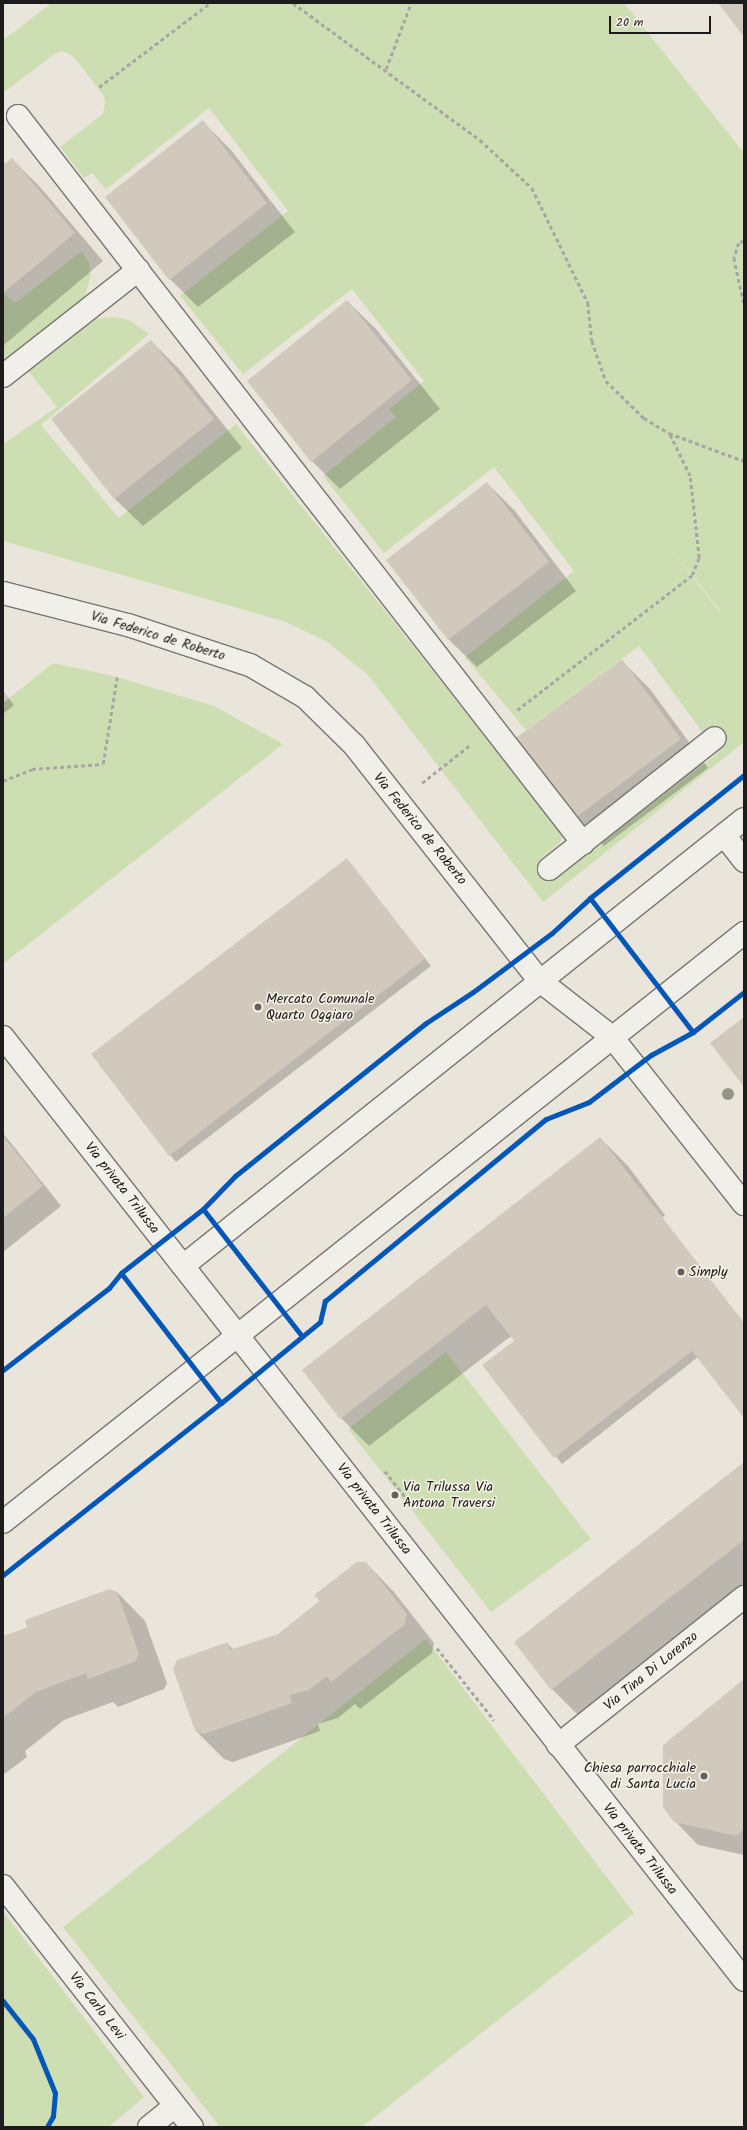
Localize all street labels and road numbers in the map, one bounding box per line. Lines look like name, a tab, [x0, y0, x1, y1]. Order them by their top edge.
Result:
street label: Via Federico de Roberto	[89, 608, 227, 664]
street label: Via Federico de Roberto	[370, 770, 470, 888]
street label: Via privata Trilussa	[81, 1139, 163, 1237]
street label: Via privata Trilussa	[333, 1460, 415, 1558]
street label: Via Tina Di Lorenzo	[601, 1628, 701, 1714]
street label: Via privata Trilussa	[599, 1800, 681, 1898]
street label: Via Carlo Levi	[65, 1969, 129, 2043]

